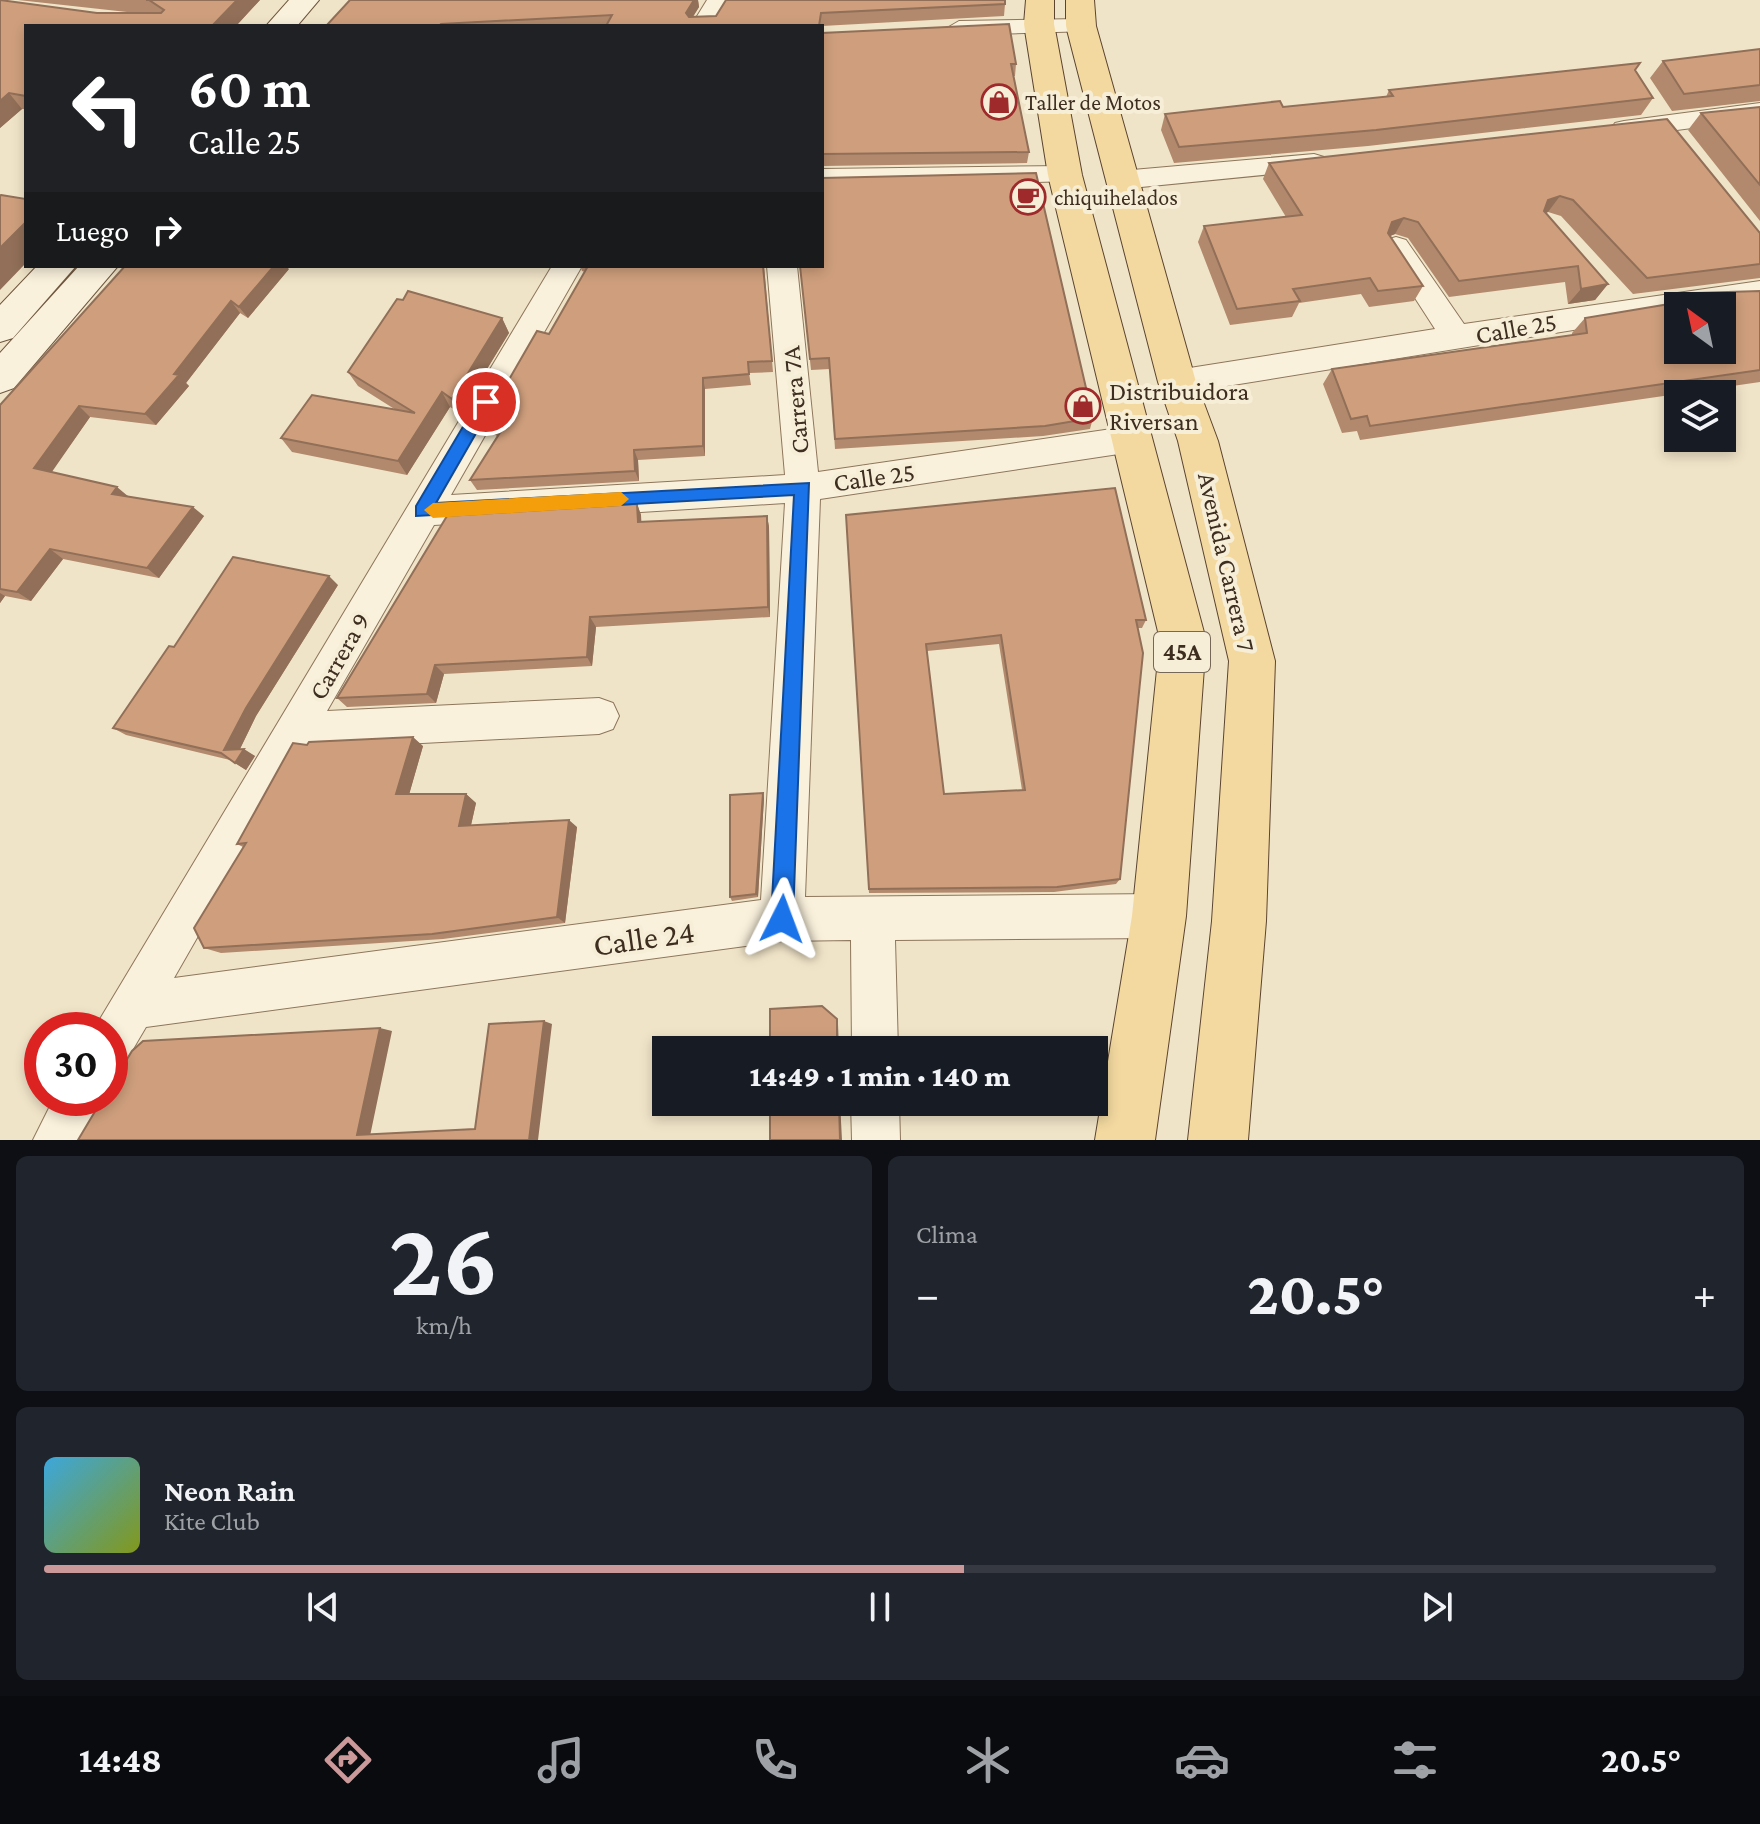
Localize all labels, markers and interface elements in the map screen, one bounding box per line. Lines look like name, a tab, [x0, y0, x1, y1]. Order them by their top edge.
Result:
icon: left	[56, 56, 160, 160]
text: 60 m	[188, 57, 311, 119]
shop icon: Taller de Motos	[980, 83, 1018, 121]
place label: Taller de Motos	[1025, 90, 1161, 115]
text: Calle 25	[188, 122, 301, 162]
cafe icon: chiquihelados	[1009, 178, 1047, 216]
place label: chiquihelados	[1054, 185, 1178, 210]
icon: right	[145, 208, 189, 252]
text: Luego	[56, 214, 129, 247]
north arrow	[1664, 292, 1736, 364]
map controls	[1664, 292, 1736, 452]
street label: Calle 25	[1473, 307, 1559, 350]
street label: Carrera 7A	[776, 345, 815, 455]
pin	[452, 368, 520, 436]
place label: Distribuidora Riversan	[1109, 377, 1249, 436]
icon: arrive	[464, 380, 508, 424]
button: layers	[1664, 380, 1736, 452]
shop icon: Distribuidora Riversan	[1064, 387, 1102, 425]
street label: Calle 25	[832, 457, 917, 498]
street label: Avenida Carrera 7	[1192, 470, 1261, 655]
street label: Carrera 9	[303, 608, 376, 705]
road number: 45A	[1154, 632, 1210, 672]
position arrow	[740, 877, 824, 961]
street label: Calle 24	[591, 913, 697, 963]
speed limit sign: 30	[24, 1012, 128, 1116]
text: 14:49 · 1 min · 140 m	[750, 1059, 1010, 1092]
text: 26	[389, 1201, 499, 1316]
text: Clima	[916, 1220, 978, 1249]
text: 20.5°	[1247, 1260, 1385, 1327]
text: −	[916, 1270, 939, 1318]
text: +	[1693, 1270, 1716, 1318]
text: km/h	[416, 1311, 472, 1340]
text: Neon Rain	[164, 1474, 295, 1507]
text: Kite Club	[164, 1507, 260, 1536]
icon: previous	[301, 1585, 345, 1629]
icon: pause	[858, 1585, 902, 1629]
icon: next	[1415, 1585, 1459, 1629]
icon: directions	[320, 1732, 376, 1788]
icon: music	[533, 1732, 589, 1788]
icon: phone	[747, 1732, 803, 1788]
icon: climate	[960, 1732, 1016, 1788]
icon: car	[1174, 1732, 1230, 1788]
icon: filters	[1387, 1732, 1443, 1788]
text: 14:48	[79, 1740, 162, 1780]
text: 20.5°	[1601, 1740, 1681, 1780]

